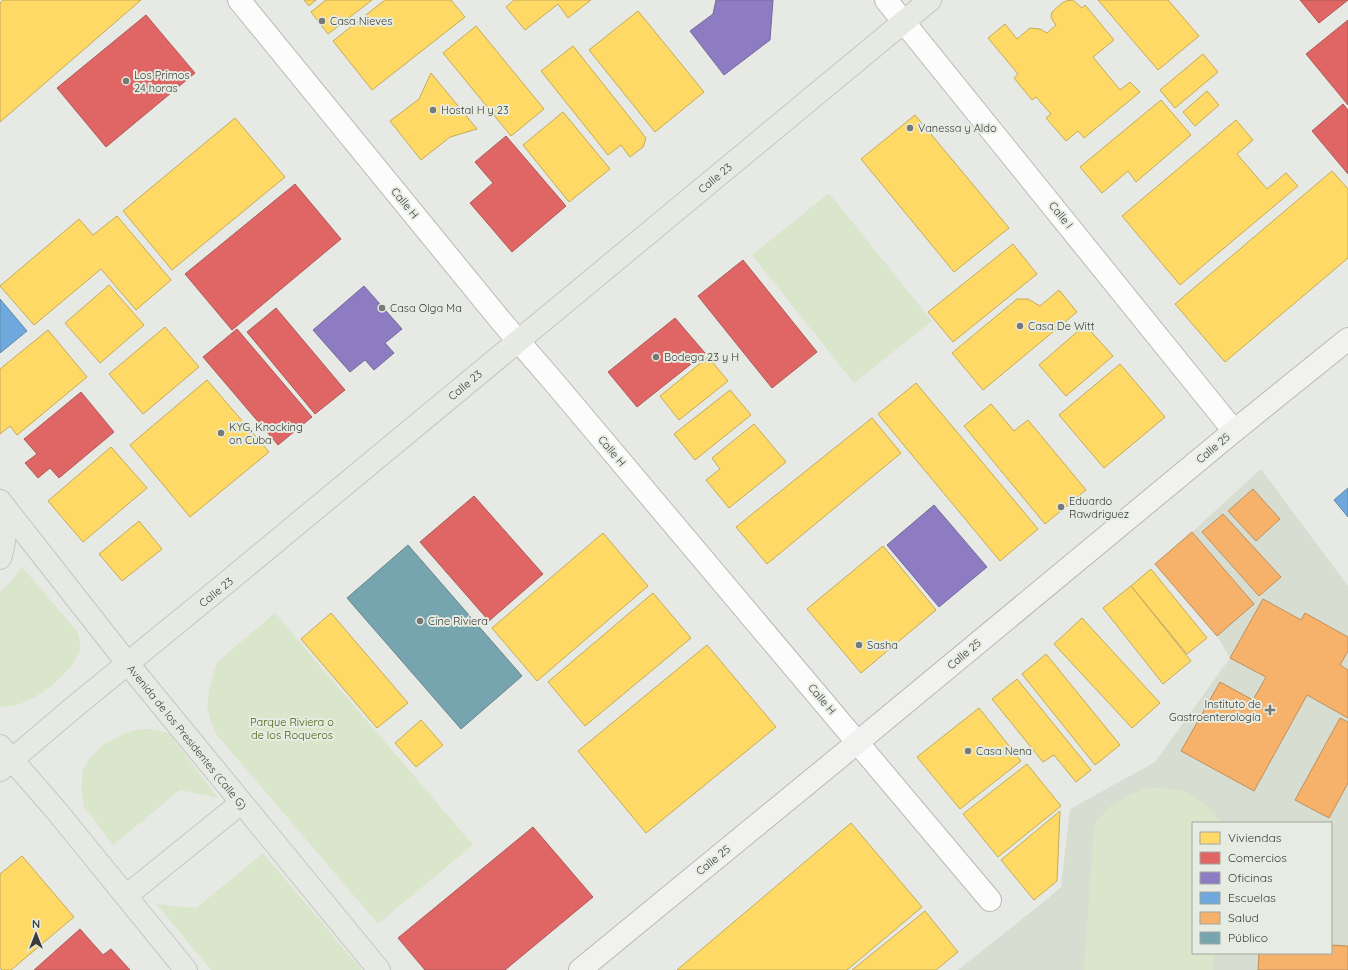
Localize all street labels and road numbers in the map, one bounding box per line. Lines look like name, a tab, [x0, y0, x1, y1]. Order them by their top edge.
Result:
street label: Calle 23	[695, 160, 735, 196]
street label: Calle H	[388, 185, 422, 221]
street label: Calle I	[1046, 199, 1076, 231]
street label: Calle 23	[445, 367, 485, 403]
street label: Calle 25	[1193, 430, 1233, 466]
street label: Calle H	[595, 433, 629, 469]
street label: Calle 23	[196, 574, 236, 610]
street label: Calle 25	[944, 636, 984, 672]
street label: Avenida de los Presidentes (Calle G)	[124, 662, 250, 812]
street label: Calle H	[805, 681, 839, 717]
street label: Calle 25	[693, 842, 733, 878]

